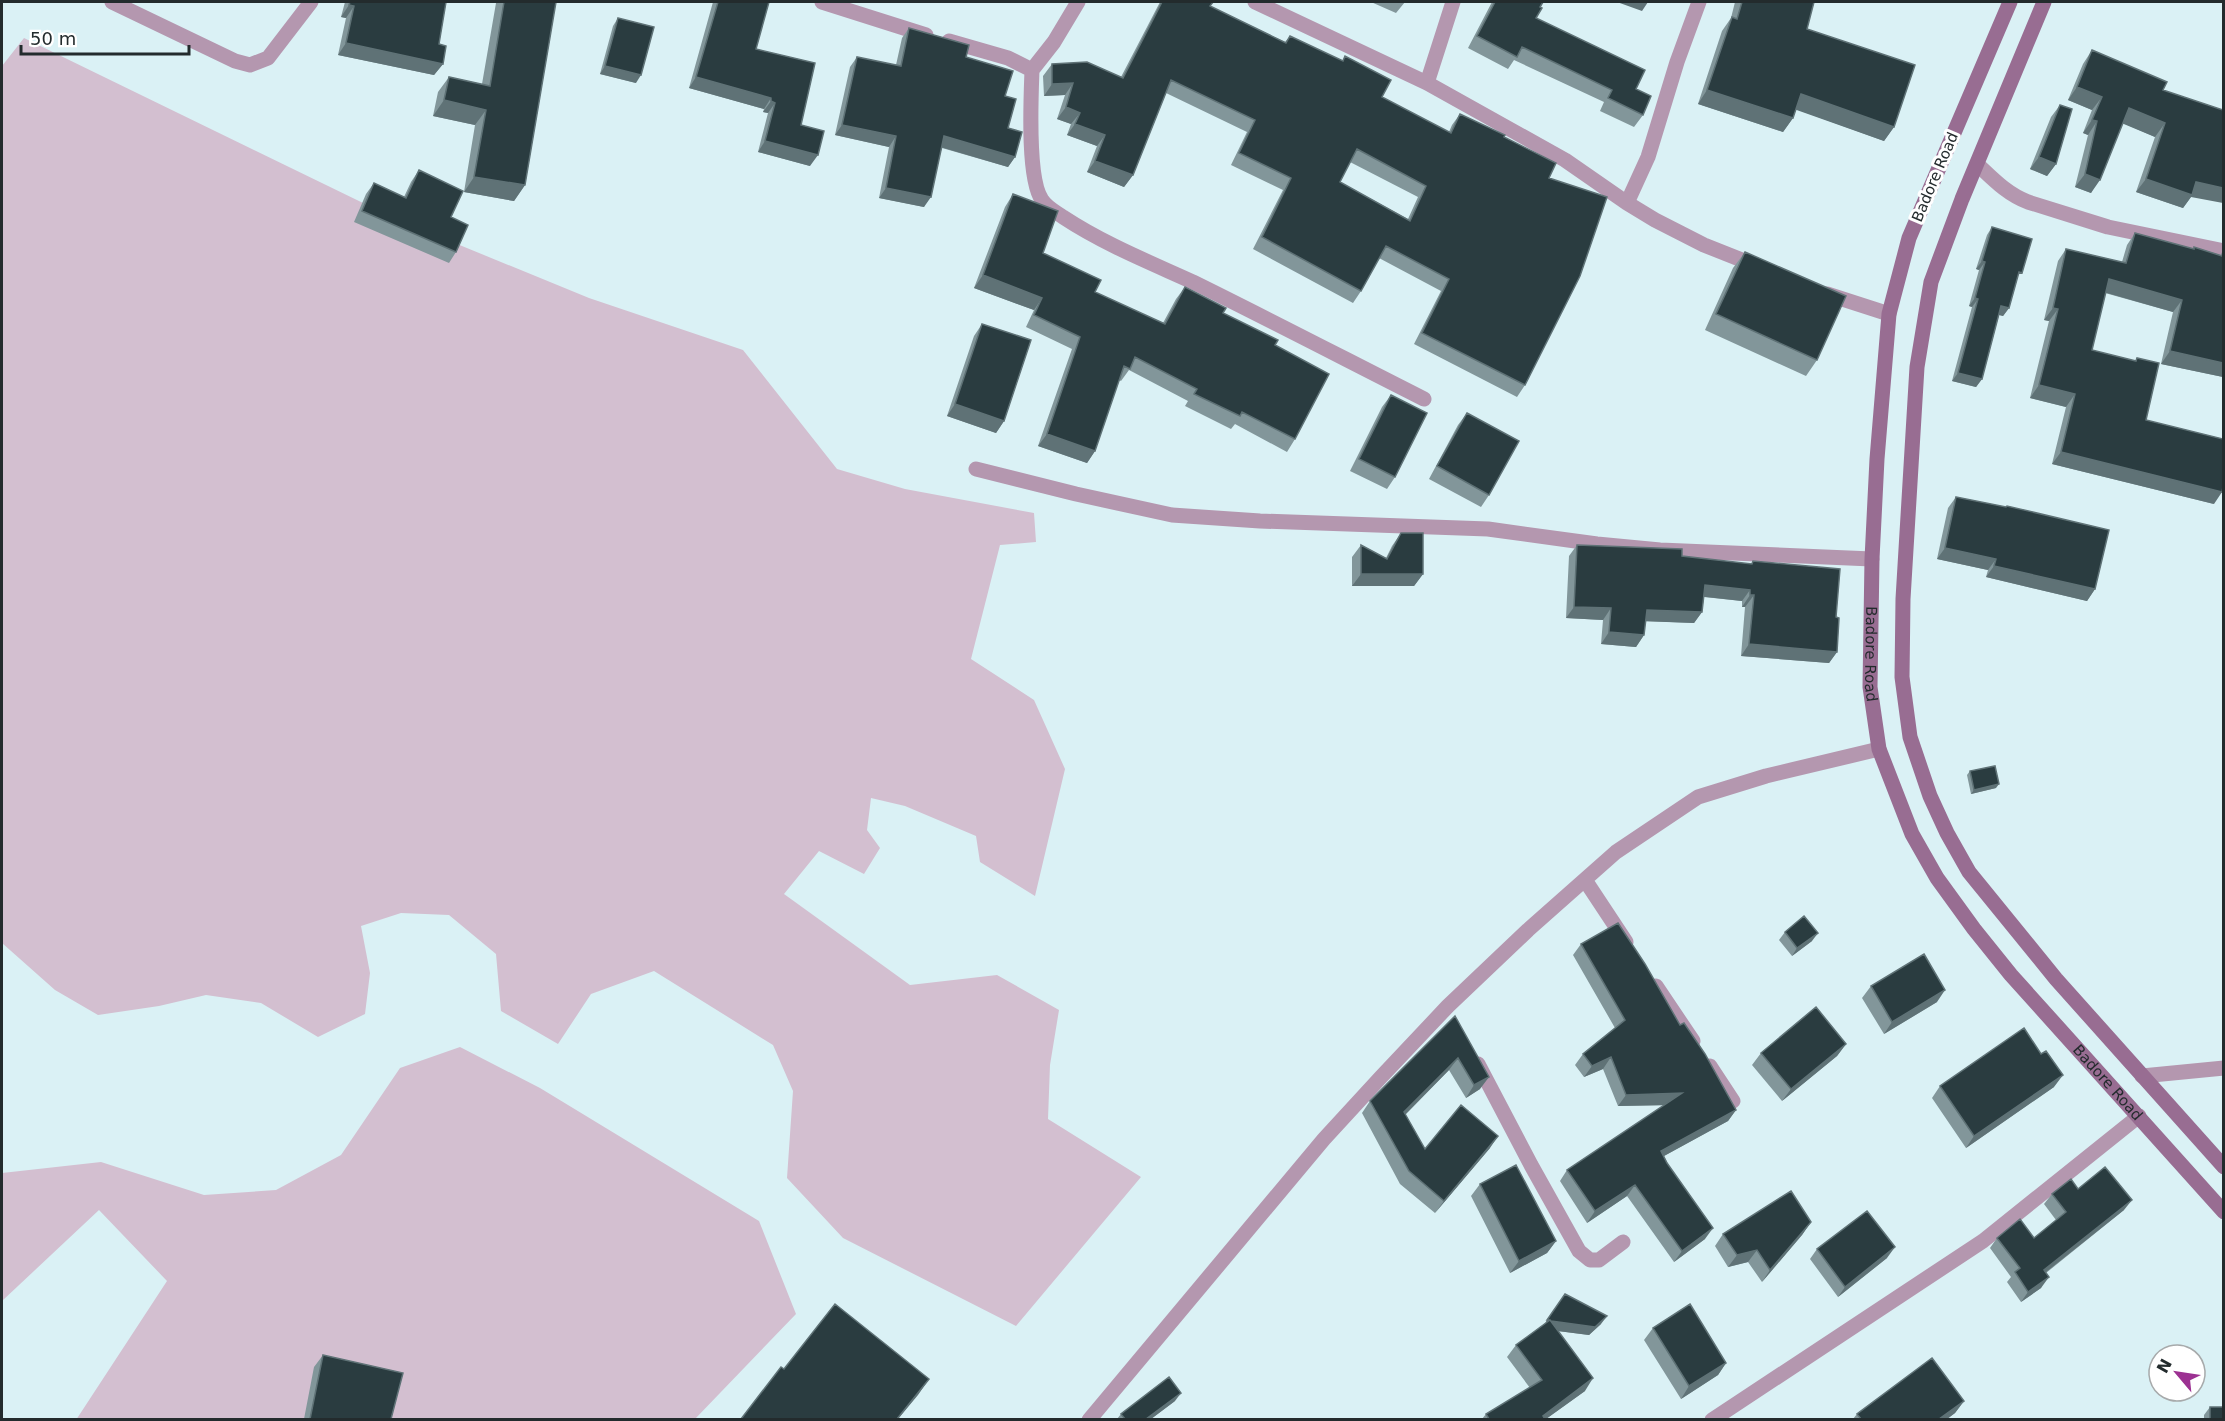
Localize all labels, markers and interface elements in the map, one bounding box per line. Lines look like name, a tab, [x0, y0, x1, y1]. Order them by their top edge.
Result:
scale bar	[21, 18, 189, 56]
text: 50 m	[30, 28, 76, 49]
street label: Badore Road	[1908, 129, 1962, 225]
street label: Badore Road	[1861, 606, 1881, 703]
street label: Badore Road	[2069, 1041, 2146, 1124]
north arrow	[2147, 1343, 2207, 1403]
text: N	[2153, 1356, 2176, 1376]

